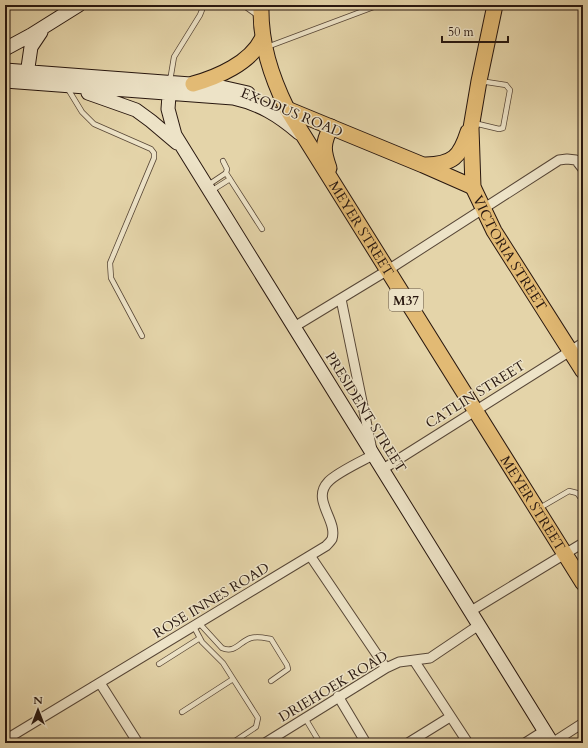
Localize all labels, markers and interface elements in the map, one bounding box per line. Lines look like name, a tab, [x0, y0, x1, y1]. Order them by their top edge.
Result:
scale bar	[442, 18, 508, 44]
text: 50 m	[448, 24, 475, 40]
street label: EXODUS ROAD	[238, 83, 346, 142]
street label: MEYER STREET	[324, 177, 398, 280]
street label: VICTORIA STREET	[468, 192, 551, 314]
road number: M37	[389, 289, 423, 311]
street label: PRESIDENT STREET	[321, 348, 410, 476]
street label: CATLIN STREET	[422, 356, 529, 433]
street label: MEYER STREET	[496, 452, 570, 555]
street label: ROSE INNES ROAD	[150, 558, 273, 643]
street label: DRIEHOEK ROAD	[275, 646, 391, 727]
north arrow	[18, 690, 58, 730]
text: N	[33, 693, 43, 708]

